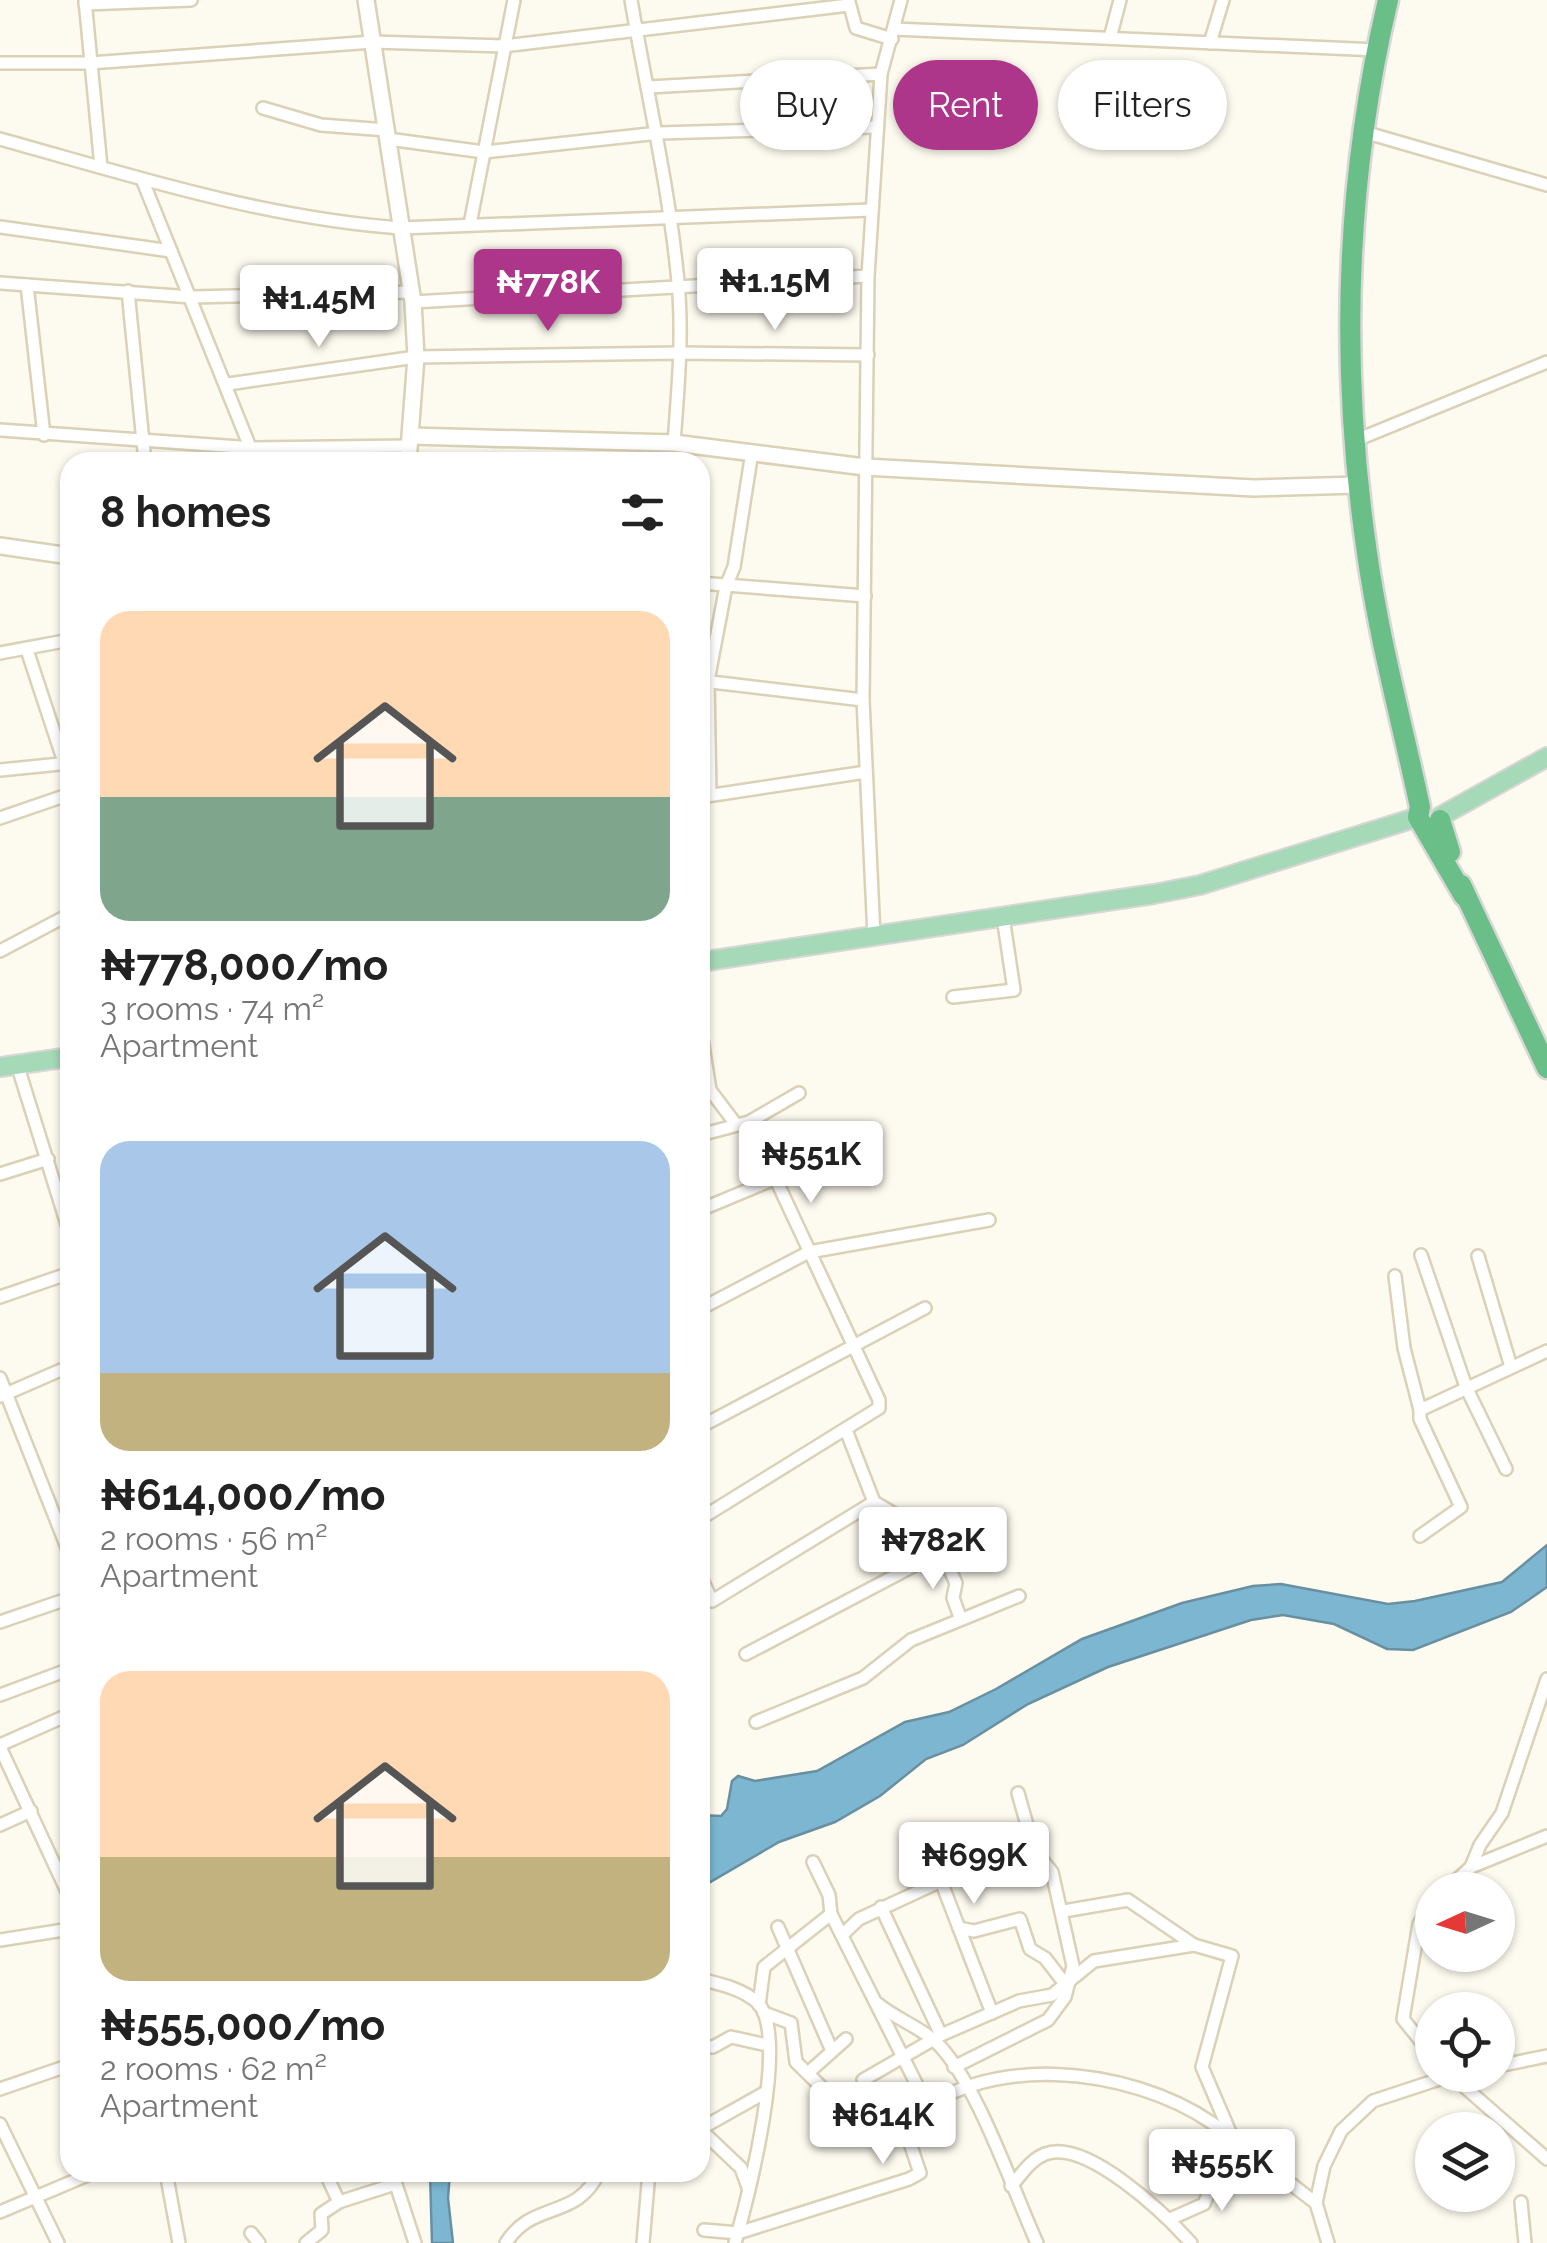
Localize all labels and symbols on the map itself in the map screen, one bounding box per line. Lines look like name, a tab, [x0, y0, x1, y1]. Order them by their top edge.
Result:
pin: ₦1.15M	[694, 248, 856, 333]
pin: ₦778K	[478, 249, 618, 334]
pin: ₦1.45M	[238, 265, 400, 350]
pin: ₦551K	[741, 1121, 881, 1206]
pin: ₦782K	[863, 1507, 1003, 1592]
pin: ₦699K	[904, 1822, 1044, 1907]
north arrow	[1415, 1872, 1515, 1972]
pin: ₦614K	[813, 2082, 953, 2167]
pin: ₦555K	[1152, 2129, 1292, 2214]

